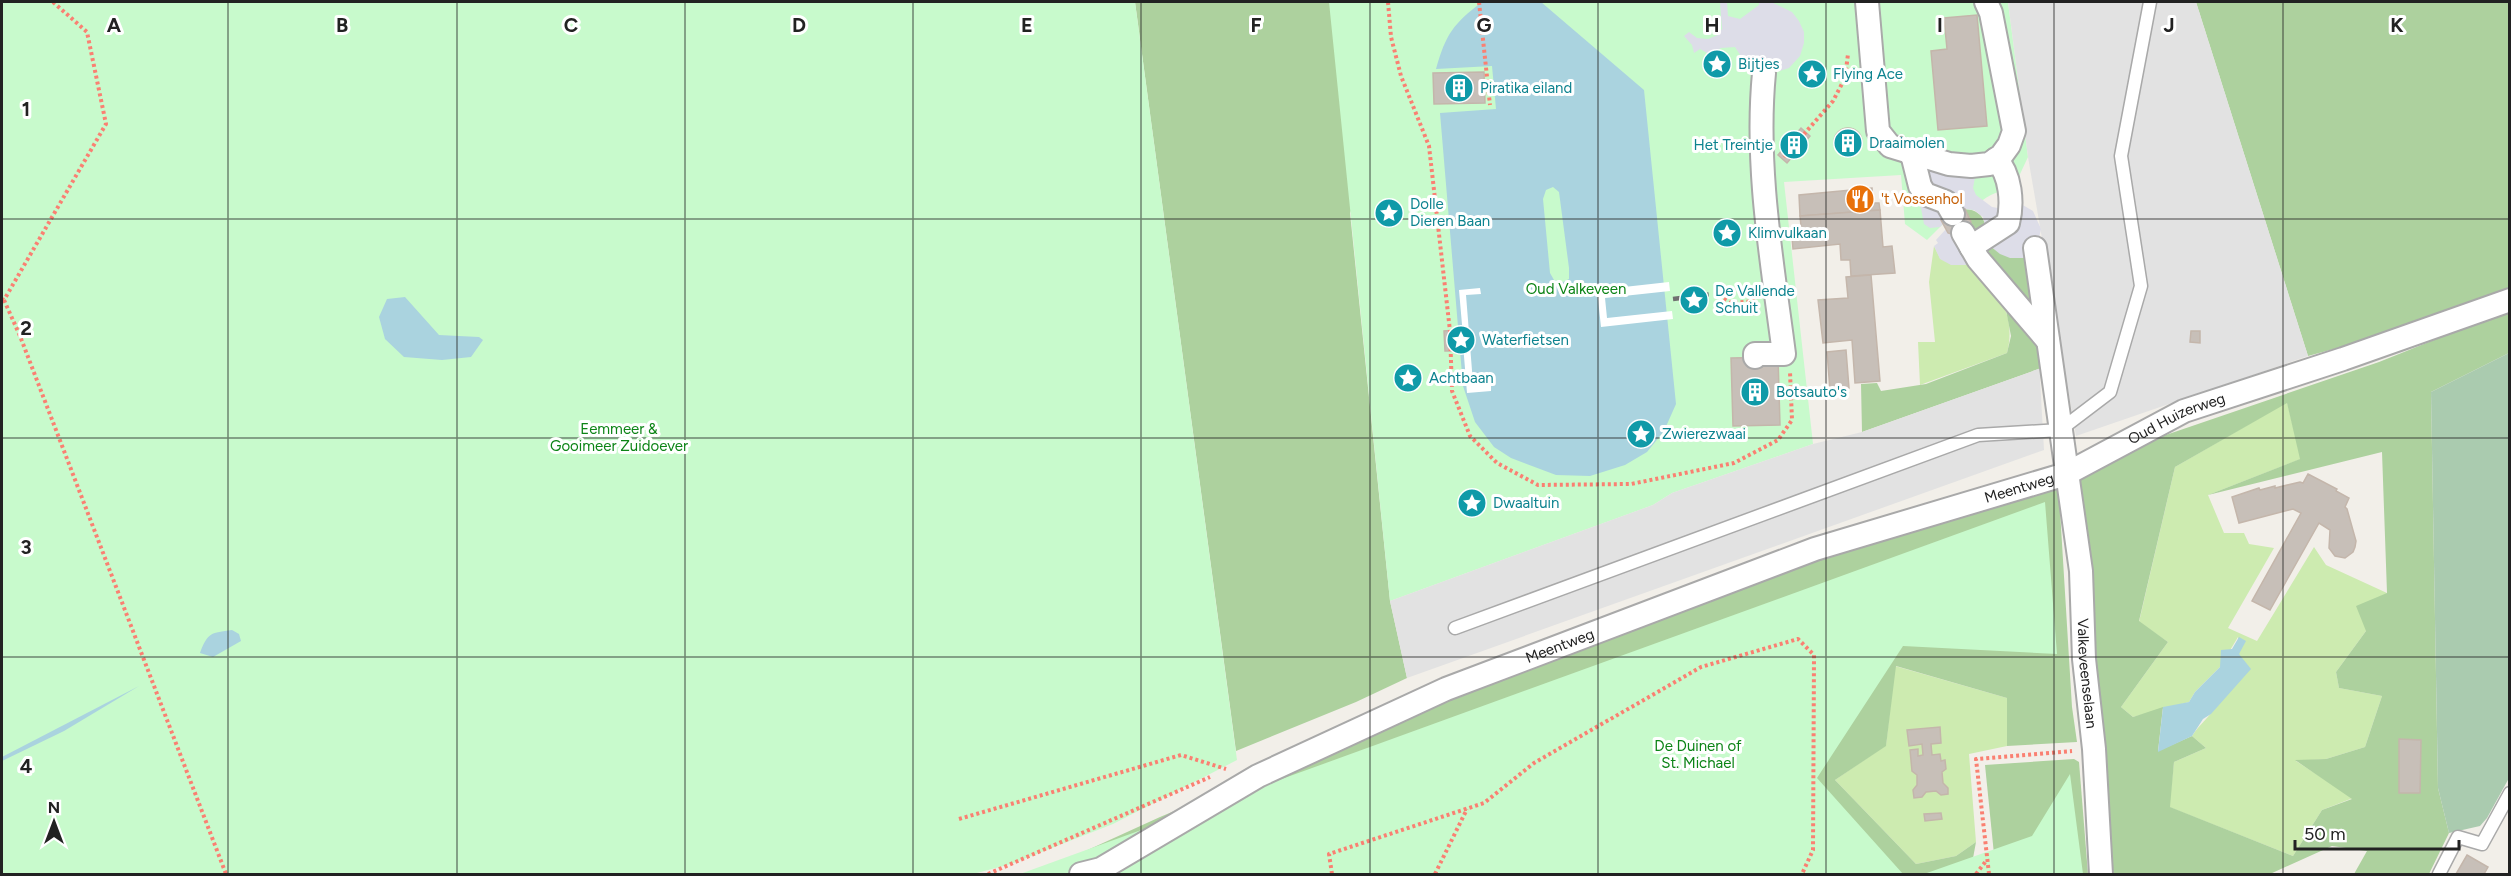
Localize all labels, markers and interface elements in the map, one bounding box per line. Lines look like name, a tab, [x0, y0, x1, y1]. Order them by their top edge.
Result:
text: A	[107, 13, 122, 37]
text: B	[336, 13, 348, 37]
text: C	[564, 13, 578, 37]
text: D	[792, 13, 806, 37]
text: E	[1021, 13, 1033, 37]
text: F	[1250, 13, 1262, 37]
text: G	[1477, 13, 1492, 37]
text: H	[1705, 13, 1720, 37]
text: I	[1937, 13, 1943, 37]
text: J	[2163, 13, 2175, 37]
text: K	[2390, 13, 2404, 37]
place icon: Bijtjes	[1701, 48, 1733, 80]
place label: Bijtjes	[1738, 55, 1780, 73]
place icon: Flying Ace	[1796, 58, 1828, 90]
place label: Flying Ace	[1833, 65, 1903, 83]
building icon: Piratika eiland	[1443, 72, 1475, 104]
place label: Piratika eiland	[1480, 79, 1572, 97]
text: 1	[22, 97, 30, 121]
building icon: Draaimolen	[1832, 127, 1864, 159]
building icon: Het Treintje	[1778, 129, 1810, 161]
place label: Draaimolen	[1869, 134, 1945, 152]
place label: Het Treintje	[1694, 136, 1773, 154]
restaurant icon: 't Vossenhol	[1844, 183, 1876, 215]
place label: 't Vossenhol	[1881, 190, 1963, 208]
place label: Dolle Dieren Baan	[1410, 195, 1490, 230]
place icon: Dolle Dieren Baan	[1373, 197, 1405, 229]
place icon: Klimvulkaan	[1711, 217, 1743, 249]
place label: Klimvulkaan	[1748, 224, 1827, 242]
park label: Oud Valkeveen	[1526, 280, 1626, 298]
place label: De Vallende Schuit	[1715, 282, 1795, 317]
place icon: De Vallende Schuit	[1678, 284, 1710, 316]
text: 2	[20, 316, 32, 340]
place icon: Waterfietsen	[1445, 324, 1477, 356]
place label: Waterfietsen	[1482, 331, 1569, 349]
place icon: Achtbaan	[1392, 362, 1424, 394]
place label: Achtbaan	[1429, 369, 1494, 387]
building icon: Botsauto's	[1739, 376, 1771, 408]
place label: Botsauto's	[1776, 383, 1847, 401]
street label: Oud Huizerweg	[2125, 389, 2227, 448]
place icon: Zwierezwaai	[1625, 418, 1657, 450]
park label: Eemmeer & Gooimeer Zuidoever	[550, 420, 688, 455]
place label: Zwierezwaai	[1662, 425, 1746, 443]
street label: Meentweg	[1982, 469, 2056, 507]
place icon: Dwaaltuin	[1456, 487, 1488, 519]
place label: Dwaaltuin	[1493, 494, 1559, 512]
text: 3	[20, 535, 32, 559]
street label: Valkeveenselaan	[2074, 618, 2101, 730]
street label: Meentweg	[1523, 625, 1597, 667]
park label: De Duinen of St. Michael	[1654, 737, 1742, 772]
text: 4	[20, 754, 33, 778]
north arrow	[24, 792, 84, 852]
text: N	[48, 798, 60, 817]
scale bar	[2295, 813, 2458, 851]
text: 50 m	[2304, 823, 2346, 845]

